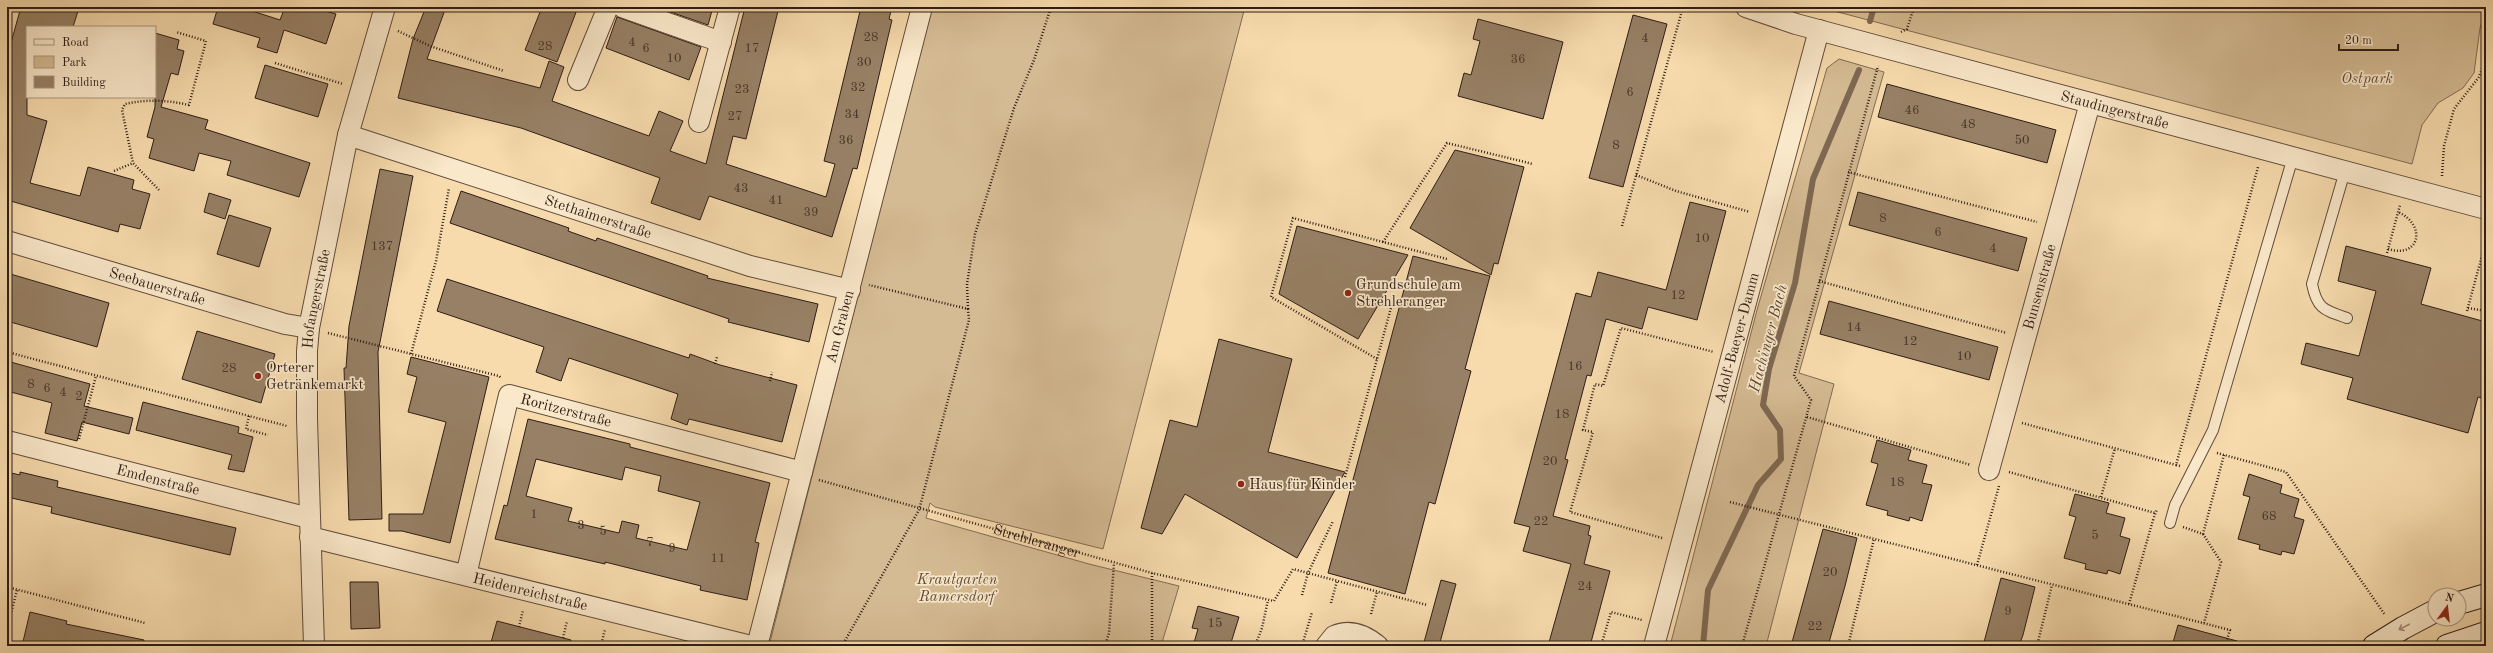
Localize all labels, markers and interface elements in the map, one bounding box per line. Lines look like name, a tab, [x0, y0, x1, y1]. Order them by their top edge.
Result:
legend	[26, 26, 156, 98]
scale bar	[2339, 26, 2398, 52]
house number: 28	[863, 31, 879, 44]
house number: 4	[1641, 32, 1649, 45]
text: 20 m	[2345, 35, 2372, 47]
house number: 4	[628, 36, 636, 49]
text: Road	[62, 37, 89, 49]
house number: 28	[537, 40, 553, 53]
house number: 6	[642, 42, 650, 55]
house number: 17	[744, 42, 760, 55]
house number: 10	[666, 52, 682, 65]
house number: 36	[1510, 53, 1526, 66]
house number: 30	[856, 56, 872, 69]
text: Park	[62, 57, 87, 69]
park label: Ostpark	[2341, 72, 2393, 87]
text: Building	[62, 77, 106, 89]
house number: 32	[850, 81, 866, 94]
house number: 23	[734, 83, 750, 96]
house number: 6	[1626, 86, 1634, 99]
street label: Staudingerstraße	[2059, 89, 2170, 133]
house number: 46	[1904, 104, 1920, 117]
house number: 34	[844, 108, 860, 121]
house number: 27	[727, 110, 743, 123]
house number: 48	[1960, 118, 1976, 131]
house number: 36	[838, 134, 854, 147]
house number: 50	[2014, 134, 2030, 147]
house number: 8	[1612, 139, 1620, 152]
house number: 43	[733, 182, 749, 195]
street label: Stethaimerstraße	[542, 194, 653, 242]
house number: 41	[768, 194, 784, 207]
house number: 39	[803, 206, 819, 219]
house number: 8	[1879, 212, 1887, 225]
house number: 6	[1934, 226, 1942, 239]
house number: 10	[1694, 232, 1710, 245]
house number: 137	[371, 240, 393, 253]
house number: 4	[1989, 242, 1997, 255]
street label: Bunsenstraße	[2022, 243, 2060, 332]
street label: Hofangerstraße	[301, 248, 334, 349]
street label: Seebauerstraße	[107, 266, 207, 309]
street label: Adolf-Baeyer-Damm	[1713, 271, 1763, 405]
place label: Grundschule am Strehleranger	[1356, 278, 1461, 310]
water label: Hachinger Bach	[1747, 283, 1791, 395]
marker: Grundschule am Strehleranger	[1343, 288, 1353, 298]
street label: Am Graben	[824, 289, 858, 365]
house number: 12	[1670, 289, 1686, 302]
house number: 14	[1846, 321, 1862, 334]
house number: 12	[1902, 335, 1918, 348]
house number: 10	[1956, 350, 1972, 363]
house number: 16	[1567, 360, 1583, 373]
place label: Orterer Getränkemarkt	[266, 361, 364, 393]
house number: 28	[221, 362, 237, 375]
marker: Orterer Getränkemarkt	[253, 371, 263, 381]
house number: 8	[27, 378, 35, 391]
house number: 6	[43, 382, 51, 395]
house number: 4	[59, 386, 67, 399]
house number: 2	[75, 390, 83, 403]
street label: Roritzerstraße	[518, 392, 613, 431]
house number: 18	[1554, 408, 1570, 421]
house number: 20	[1542, 455, 1558, 468]
street label: Emdenstraße	[115, 463, 201, 499]
house number: 18	[1889, 476, 1905, 489]
place label: Haus für Kinder	[1249, 478, 1355, 493]
marker: Haus für Kinder	[1236, 479, 1246, 489]
house number: 1	[530, 508, 538, 521]
house number: 68	[2261, 510, 2277, 523]
house number: 22	[1533, 515, 1549, 528]
house number: 3	[577, 519, 585, 532]
street label: Strehleranger	[991, 523, 1081, 562]
house number: 5	[599, 525, 607, 538]
house number: 5	[2091, 529, 2099, 542]
house number: 7	[646, 536, 654, 549]
house number: 9	[668, 542, 676, 555]
house number: 11	[710, 552, 726, 565]
house number: 20	[1822, 566, 1838, 579]
street label: Heidenreichstraße	[471, 572, 589, 614]
park label: Krautgarten Ramersdorf	[916, 573, 998, 605]
house number: 24	[1577, 580, 1593, 593]
north arrow	[2427, 587, 2467, 627]
text: N	[2444, 592, 2455, 605]
house number: 9	[2004, 605, 2012, 618]
house number: 15	[1207, 617, 1223, 630]
house number: 22	[1807, 620, 1823, 633]
one-way arrow	[2398, 624, 2410, 632]

